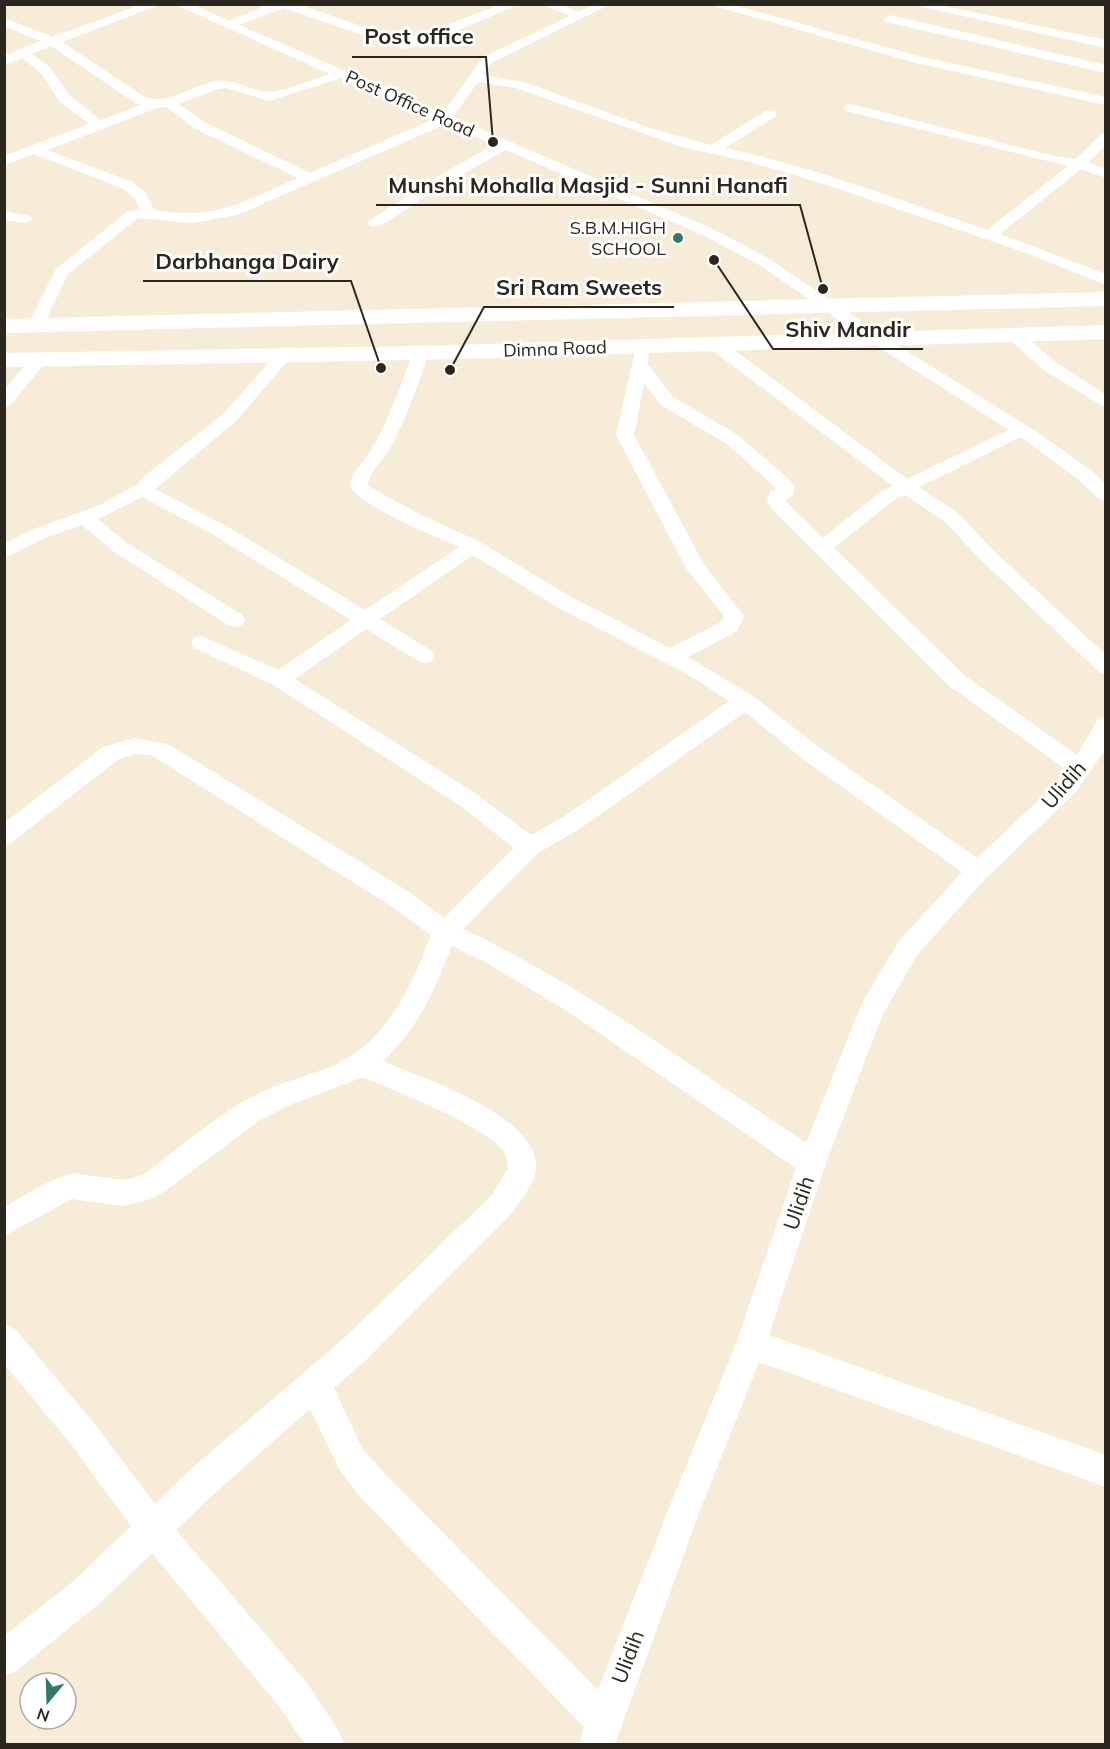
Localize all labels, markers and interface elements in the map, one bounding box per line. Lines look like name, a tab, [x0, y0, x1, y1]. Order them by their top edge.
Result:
callout: Post office	[352, 17, 486, 57]
text: Post office	[364, 22, 474, 50]
street label: Post Office Road	[342, 65, 478, 142]
callout: Munshi Mohalla Masjid - Sunni Hanafi	[376, 165, 800, 205]
text: Munshi Mohalla Masjid - Sunni Hanafi	[388, 171, 788, 199]
place label: S.B.M.HIGH SCHOOL	[570, 216, 666, 260]
marker: S.B.M.HIGH SCHOOL	[671, 231, 685, 245]
callout: Darbhanga Dairy	[143, 241, 351, 281]
text: Darbhanga Dairy	[155, 247, 339, 275]
callout: Sri Ram Sweets	[484, 267, 674, 307]
text: Sri Ram Sweets	[496, 273, 662, 301]
callout: Shiv Mandir	[773, 309, 923, 349]
text: Shiv Mandir	[785, 315, 911, 343]
street label: Dimna Road	[503, 335, 607, 362]
street label: Ulidih	[1035, 755, 1091, 814]
street label: Ulidih	[777, 1172, 819, 1233]
street label: Ulidih	[605, 1626, 649, 1687]
north arrow	[18, 1671, 78, 1731]
text: N	[34, 1704, 52, 1727]

